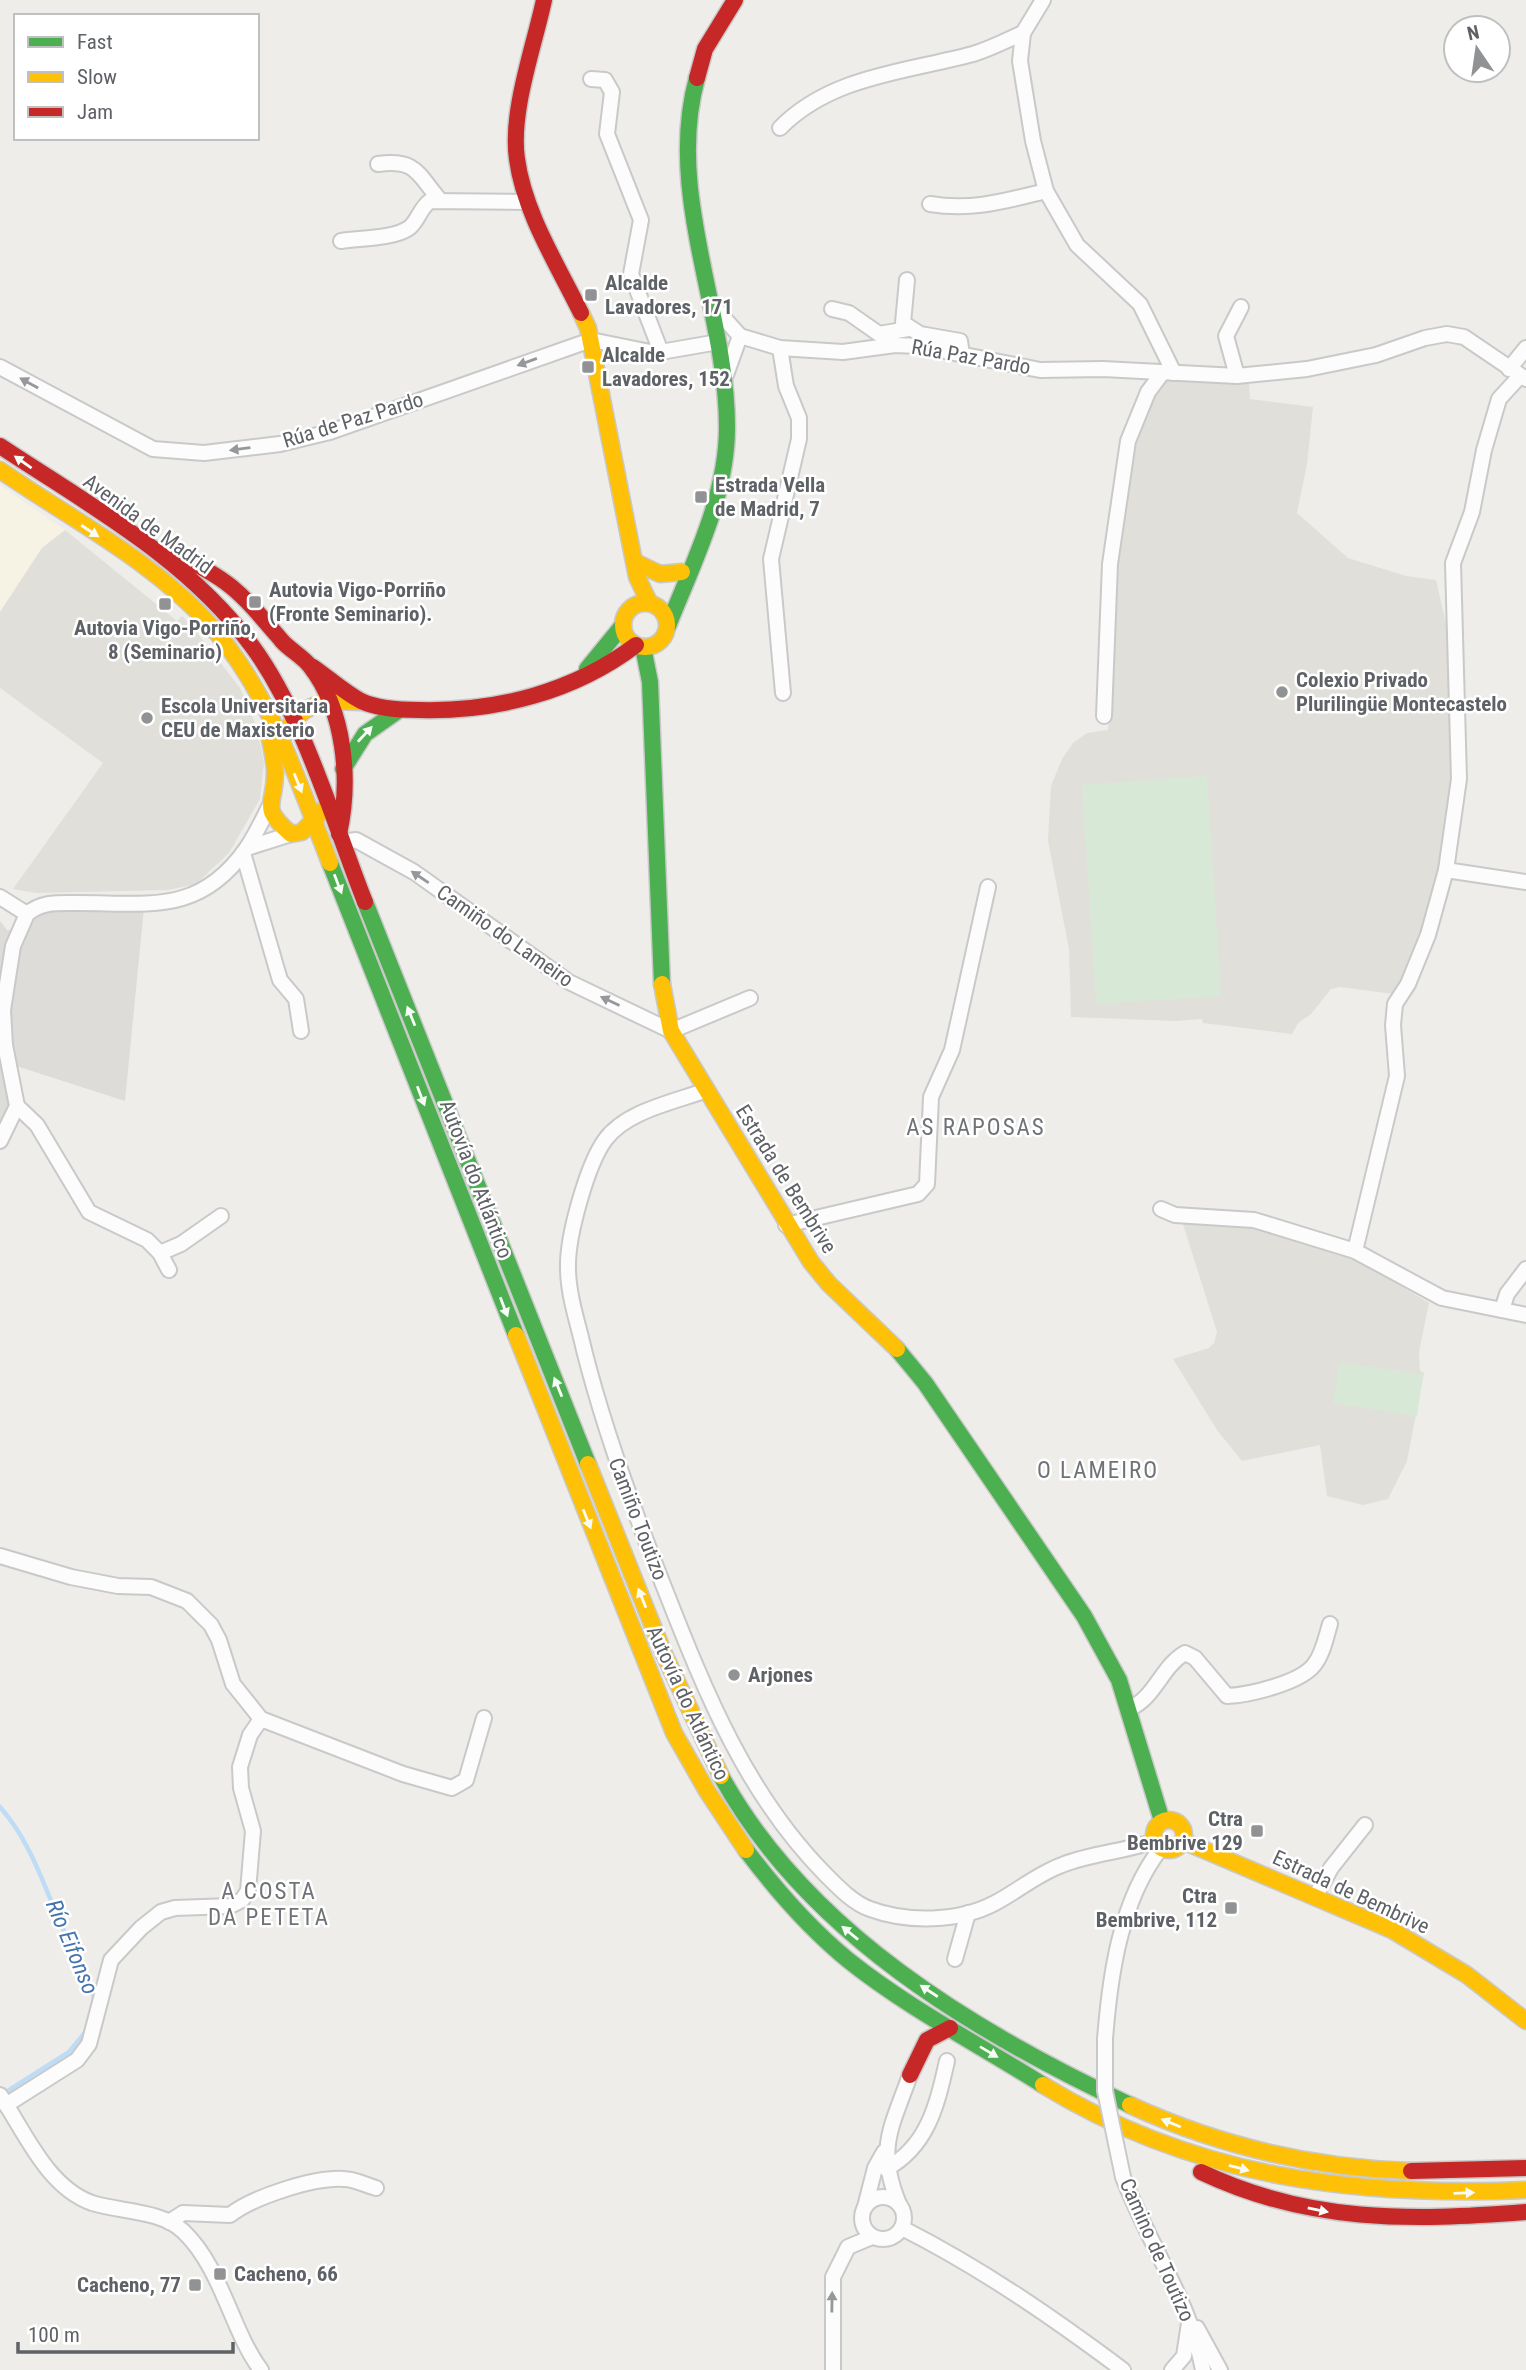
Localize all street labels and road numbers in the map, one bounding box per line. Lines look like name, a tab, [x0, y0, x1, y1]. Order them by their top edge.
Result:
street label: Rúa Paz Pardo	[910, 335, 1032, 379]
street label: Rúa de Paz Pardo	[280, 387, 426, 453]
street label: Avenida de Madrid	[79, 469, 217, 579]
street label: Camiño do Lameiro	[432, 880, 578, 992]
street label: Autovía do Atlántico	[435, 1096, 517, 1262]
street label: Estrada de Bembrive	[731, 1101, 841, 1258]
street label: Camiño Toutizo	[604, 1455, 672, 1583]
street label: Autovía do Atlántico	[642, 1622, 734, 1784]
street label: Estrada de Bembrive	[1269, 1845, 1433, 1939]
street label: Camino de Toutizo	[1115, 2175, 1199, 2325]

